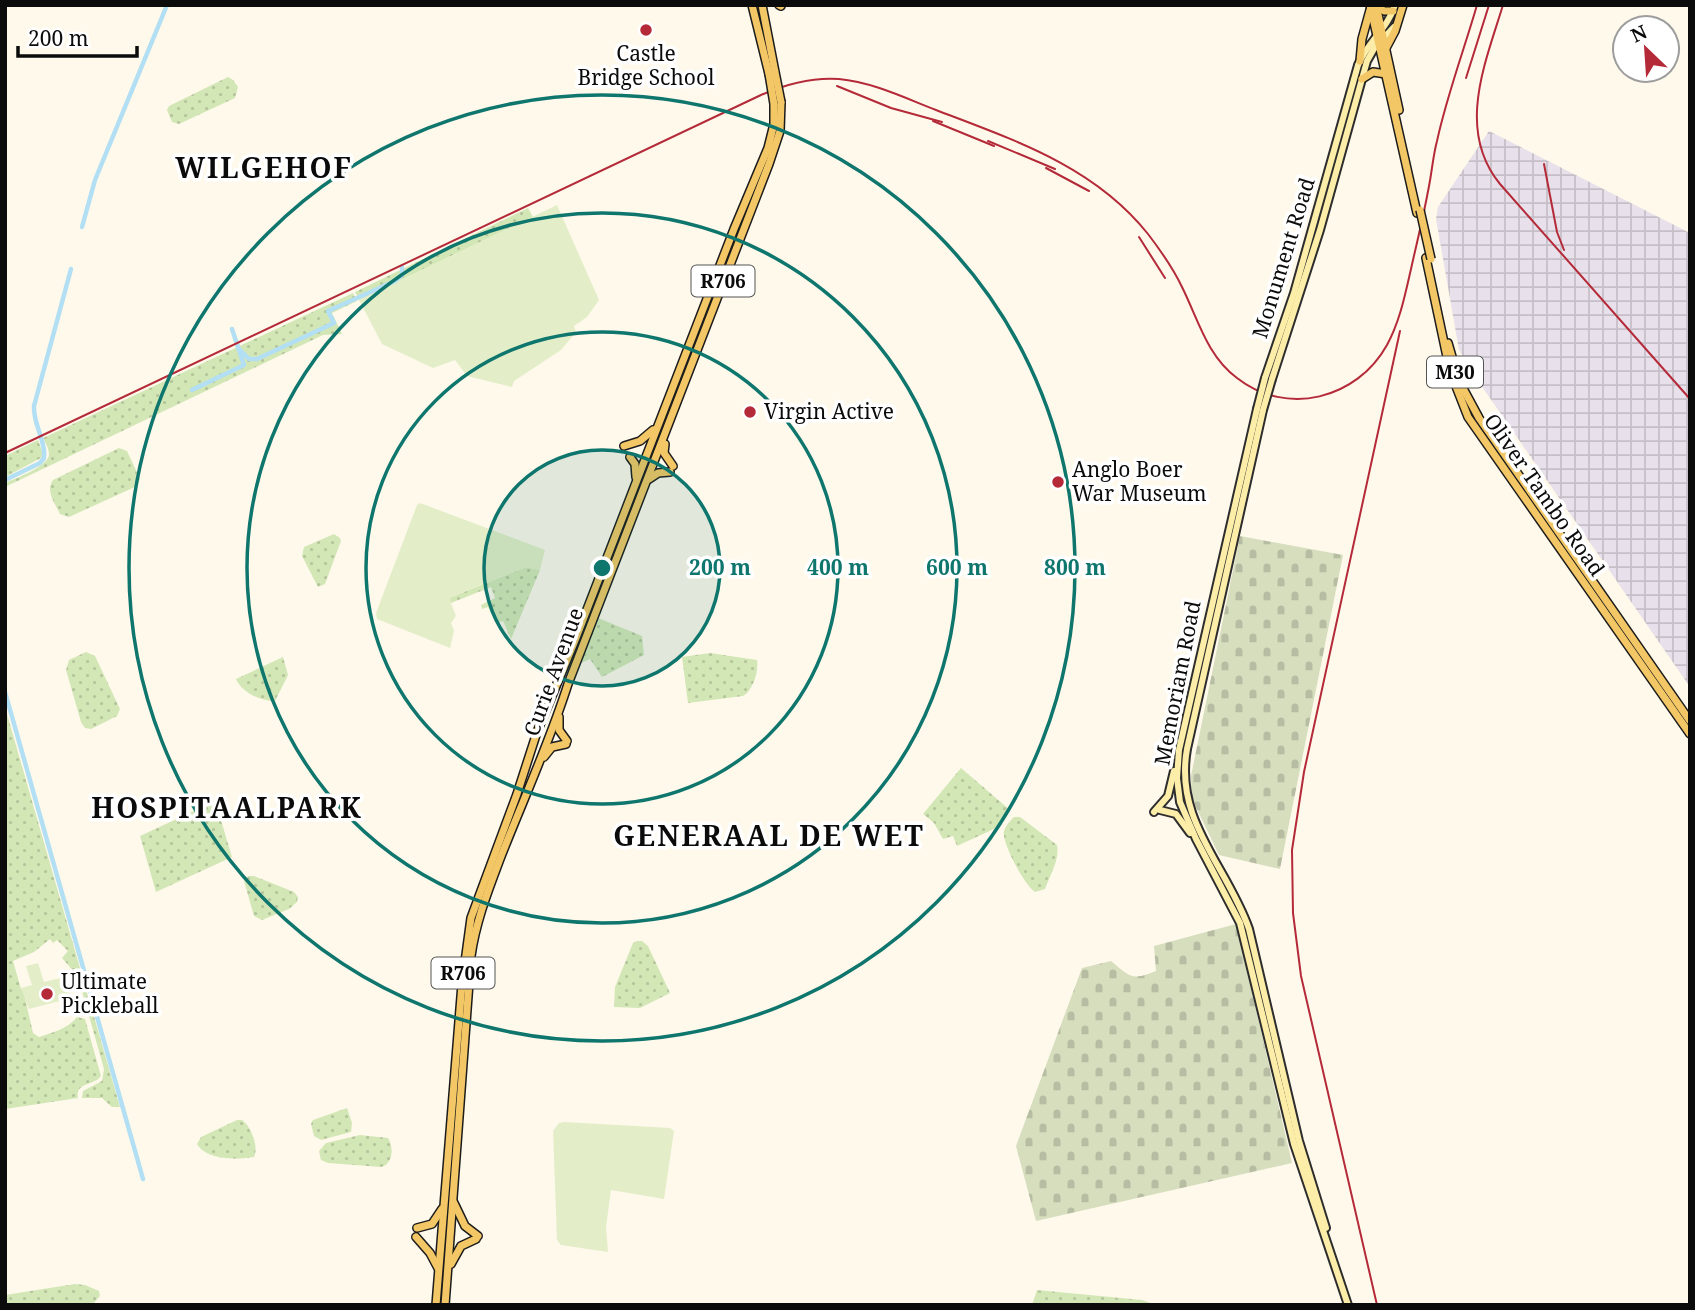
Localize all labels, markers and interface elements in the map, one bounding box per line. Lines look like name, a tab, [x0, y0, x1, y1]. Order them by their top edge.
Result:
scale bar	[18, 14, 136, 58]
north arrow	[1611, 14, 1681, 84]
text: N	[1627, 19, 1651, 49]
marker: Castle Bridge School	[638, 22, 654, 38]
text: 200 m	[28, 24, 89, 52]
place label: Castle Bridge School	[577, 39, 715, 91]
district label: WILGEHOF	[175, 148, 353, 186]
street label: Monument Road	[1245, 174, 1321, 342]
road number: R706	[692, 266, 754, 296]
road number: M30	[1427, 356, 1483, 388]
place label: Virgin Active	[764, 397, 894, 425]
marker: Virgin Active	[742, 404, 758, 420]
street label: Oliver Tambo Road	[1478, 408, 1612, 581]
place label: Anglo Boer War Museum	[1072, 455, 1207, 507]
marker: Anglo Boer War Museum	[1050, 474, 1066, 490]
text: 200 m	[689, 553, 751, 581]
text: 400 m	[807, 553, 869, 581]
text: 600 m	[926, 553, 988, 581]
text: 800 m	[1044, 553, 1106, 581]
centre of rings	[590, 556, 614, 580]
street label: Memoriam Road	[1147, 598, 1207, 768]
street label: Curie Avenue	[517, 604, 589, 740]
district label: HOSPITAALPARK	[91, 788, 363, 826]
district label: GENERAAL DE WET	[613, 816, 925, 854]
road number: R706	[432, 958, 494, 988]
place label: Ultimate Pickleball	[61, 967, 159, 1019]
marker: Ultimate Pickleball	[39, 986, 55, 1002]

